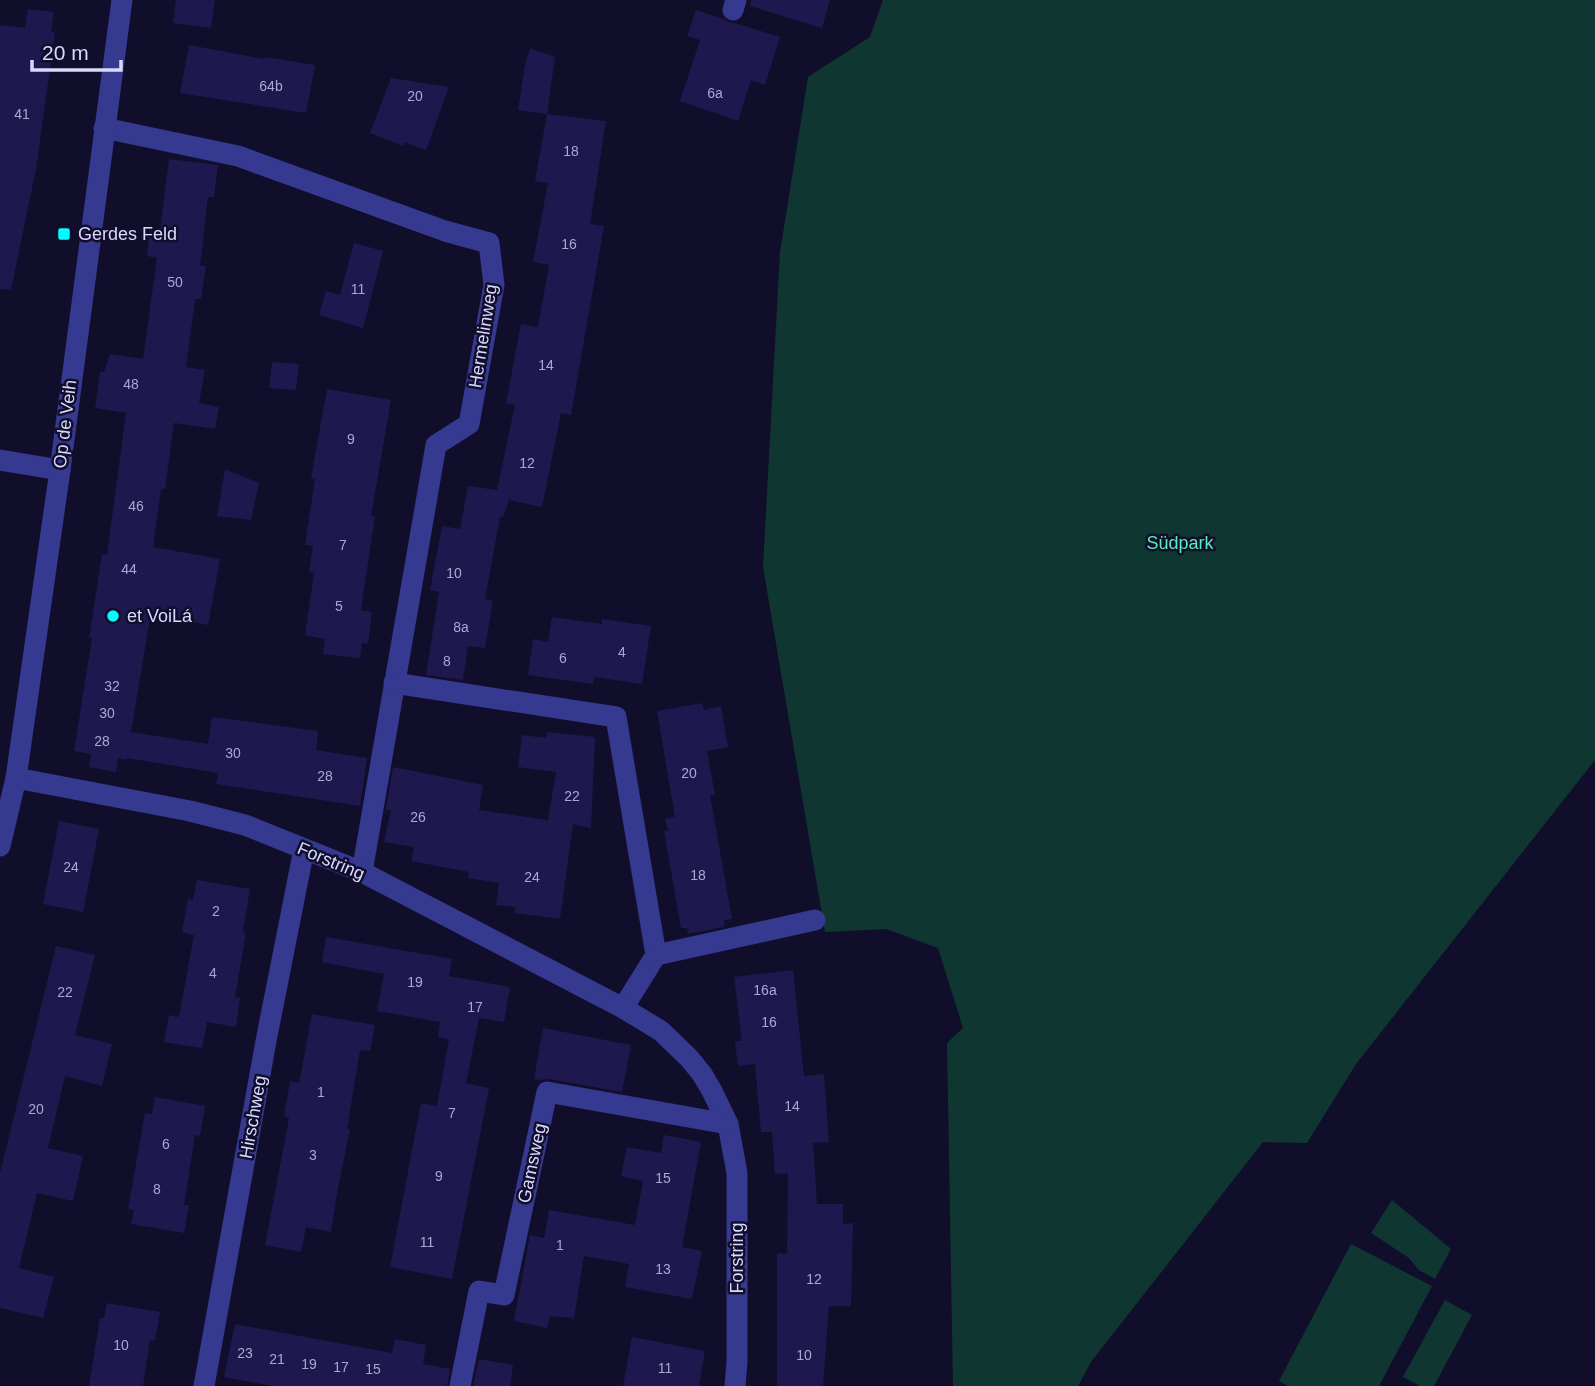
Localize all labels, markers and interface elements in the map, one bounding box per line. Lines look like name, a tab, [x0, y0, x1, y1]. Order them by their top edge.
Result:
scale bar	[32, 28, 121, 72]
text: 20 m	[42, 41, 89, 64]
house number: 64b	[259, 78, 283, 94]
house number: 6a	[707, 85, 723, 101]
house number: 20	[407, 88, 423, 104]
house number: 41	[14, 106, 30, 122]
house number: 18	[563, 143, 579, 159]
place label: Gerdes Feld	[78, 224, 177, 244]
marker: Gerdes Feld	[56, 226, 72, 242]
house number: 16	[561, 236, 577, 252]
house number: 50	[167, 274, 183, 290]
house number: 11	[351, 281, 365, 297]
street label: Hermelinweg	[465, 283, 501, 389]
house number: 14	[538, 357, 554, 373]
house number: 48	[123, 376, 139, 392]
street label: Op de Veih	[50, 379, 80, 469]
house number: 9	[347, 431, 355, 447]
house number: 12	[519, 455, 535, 471]
house number: 46	[128, 498, 144, 514]
park label: Südpark	[1146, 533, 1215, 553]
house number: 7	[339, 537, 347, 553]
house number: 44	[121, 561, 137, 577]
house number: 10	[446, 565, 462, 581]
house number: 5	[335, 598, 343, 614]
place label: et VoiLá	[127, 606, 193, 626]
marker: et VoiLá	[105, 608, 121, 624]
house number: 8a	[453, 619, 469, 635]
house number: 4	[618, 644, 626, 660]
house number: 6	[559, 650, 567, 666]
house number: 8	[443, 653, 451, 669]
house number: 32	[104, 678, 120, 694]
house number: 30	[99, 705, 115, 721]
house number: 28	[94, 733, 110, 749]
house number: 30	[225, 745, 241, 761]
house number: 20	[681, 765, 697, 781]
house number: 28	[317, 768, 333, 784]
house number: 22	[564, 788, 580, 804]
house number: 26	[410, 809, 426, 825]
street label: Forstring	[294, 838, 368, 884]
house number: 24	[63, 859, 79, 875]
house number: 18	[690, 867, 706, 883]
house number: 24	[524, 869, 540, 885]
house number: 2	[212, 903, 220, 919]
house number: 4	[209, 965, 217, 981]
house number: 19	[407, 974, 423, 990]
house number: 16a	[753, 982, 777, 998]
house number: 22	[57, 984, 73, 1000]
house number: 17	[467, 999, 483, 1015]
house number: 16	[761, 1014, 777, 1030]
street label: Hirschweg	[236, 1074, 270, 1160]
house number: 1	[317, 1084, 325, 1100]
house number: 14	[784, 1098, 800, 1114]
house number: 20	[28, 1101, 44, 1117]
house number: 7	[448, 1105, 456, 1121]
street label: Gamsweg	[514, 1121, 550, 1205]
house number: 6	[162, 1136, 170, 1152]
house number: 3	[309, 1147, 317, 1163]
house number: 9	[435, 1168, 443, 1184]
house number: 15	[655, 1170, 671, 1186]
house number: 8	[153, 1181, 161, 1197]
street label: Forstring	[727, 1222, 747, 1294]
house number: 11	[420, 1234, 434, 1250]
house number: 1	[556, 1237, 564, 1253]
house number: 13	[655, 1261, 671, 1277]
house number: 12	[806, 1271, 822, 1287]
house number: 10	[113, 1337, 129, 1353]
house number: 23	[237, 1345, 253, 1361]
house number: 10	[796, 1347, 812, 1363]
house number: 21	[269, 1351, 285, 1367]
house number: 19	[301, 1356, 317, 1372]
house number: 17	[333, 1359, 349, 1375]
house number: 11	[658, 1360, 672, 1376]
house number: 15	[365, 1361, 381, 1377]

